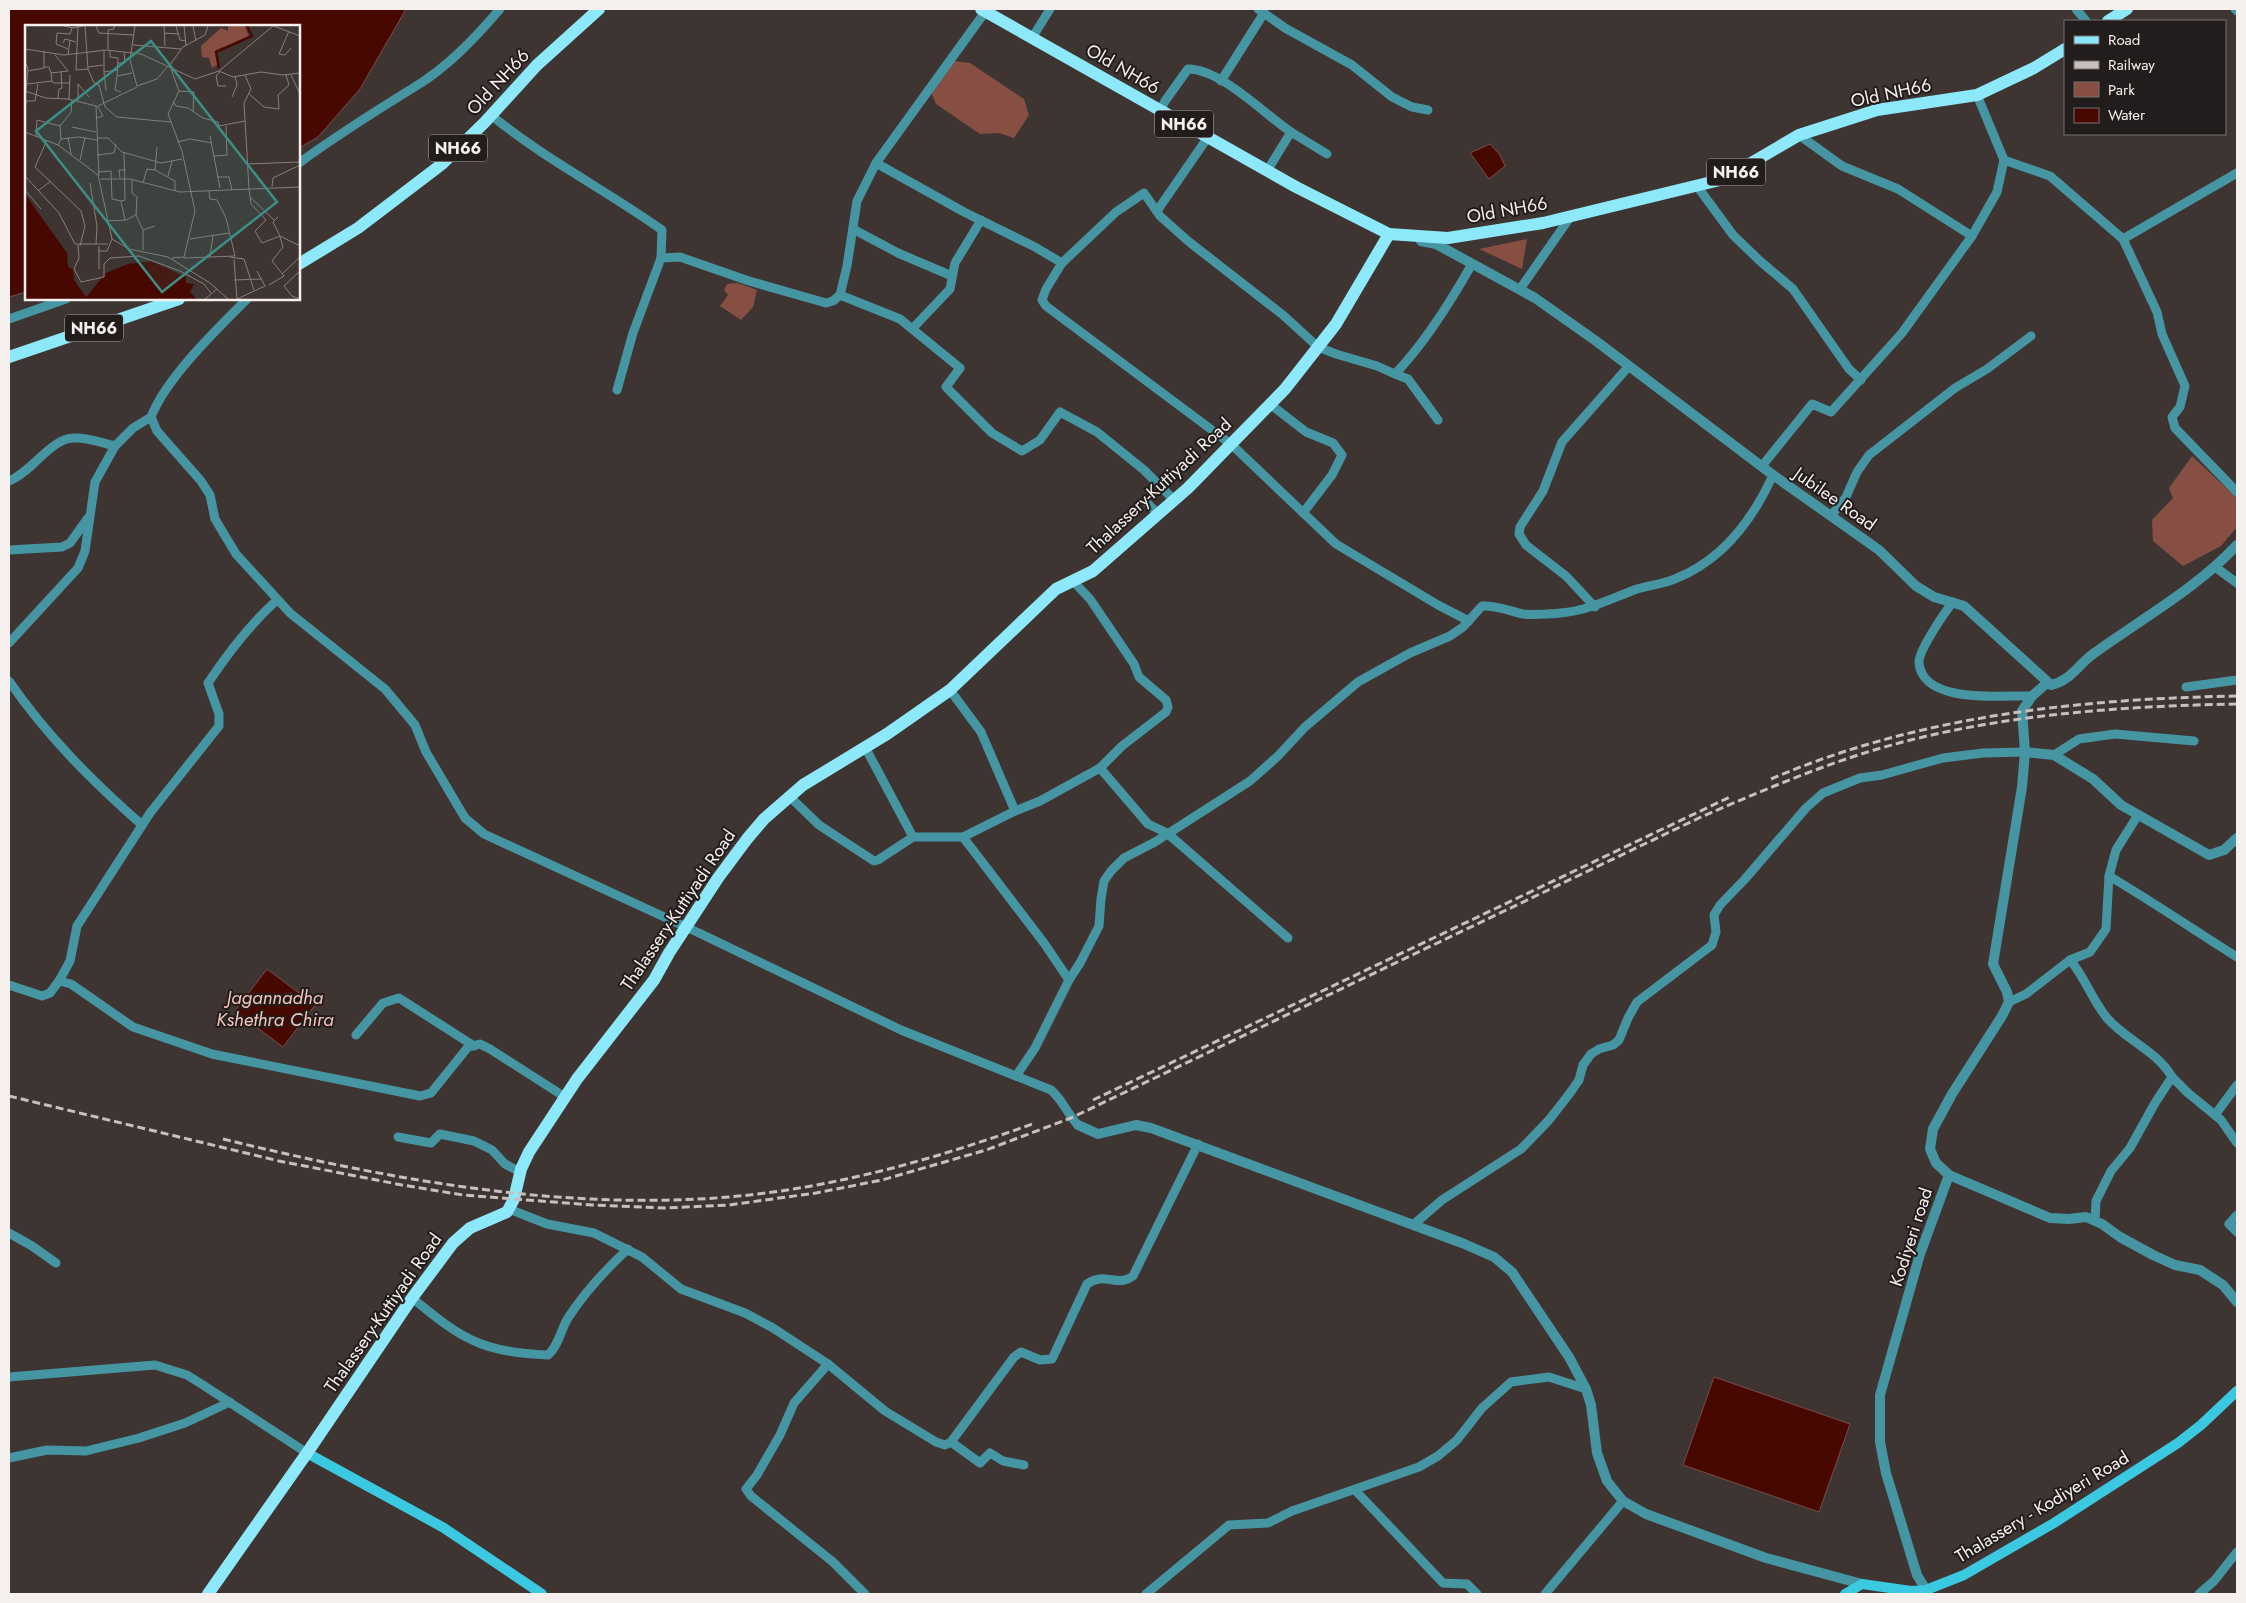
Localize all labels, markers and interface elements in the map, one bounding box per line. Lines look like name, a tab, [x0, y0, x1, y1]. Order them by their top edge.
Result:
legend	[2064, 20, 2226, 135]
inset map	[25, 25, 300, 300]
text: Road	[2108, 29, 2140, 51]
street label: Old NH66	[1081, 37, 1165, 101]
street label: Old NH66	[461, 43, 535, 121]
text: Railway	[2108, 54, 2155, 76]
street label: Old NH66	[1848, 72, 1934, 114]
text: Park	[2108, 79, 2135, 101]
text: Water	[2108, 104, 2146, 126]
road number: NH66	[1155, 110, 1213, 138]
road number: NH66	[429, 134, 487, 162]
road number: NH66	[1707, 158, 1765, 186]
street label: Old NH66	[1465, 190, 1549, 230]
road number: NH66	[65, 314, 123, 342]
street label: Thalassery-Kuttiyadi Road	[1081, 412, 1237, 560]
street label: Jubilee Road	[1787, 460, 1882, 537]
street label: Thalassery-Kuttiyadi Road	[614, 824, 742, 996]
water label: Jagannadha Kshethra Chira	[216, 984, 334, 1033]
street label: Kodiyeri road	[1883, 1184, 1939, 1290]
street label: Thalassery-Kuttiyadi Road	[318, 1228, 448, 1398]
street label: Thalassery - Kodiyeri Road	[1950, 1445, 2134, 1569]

